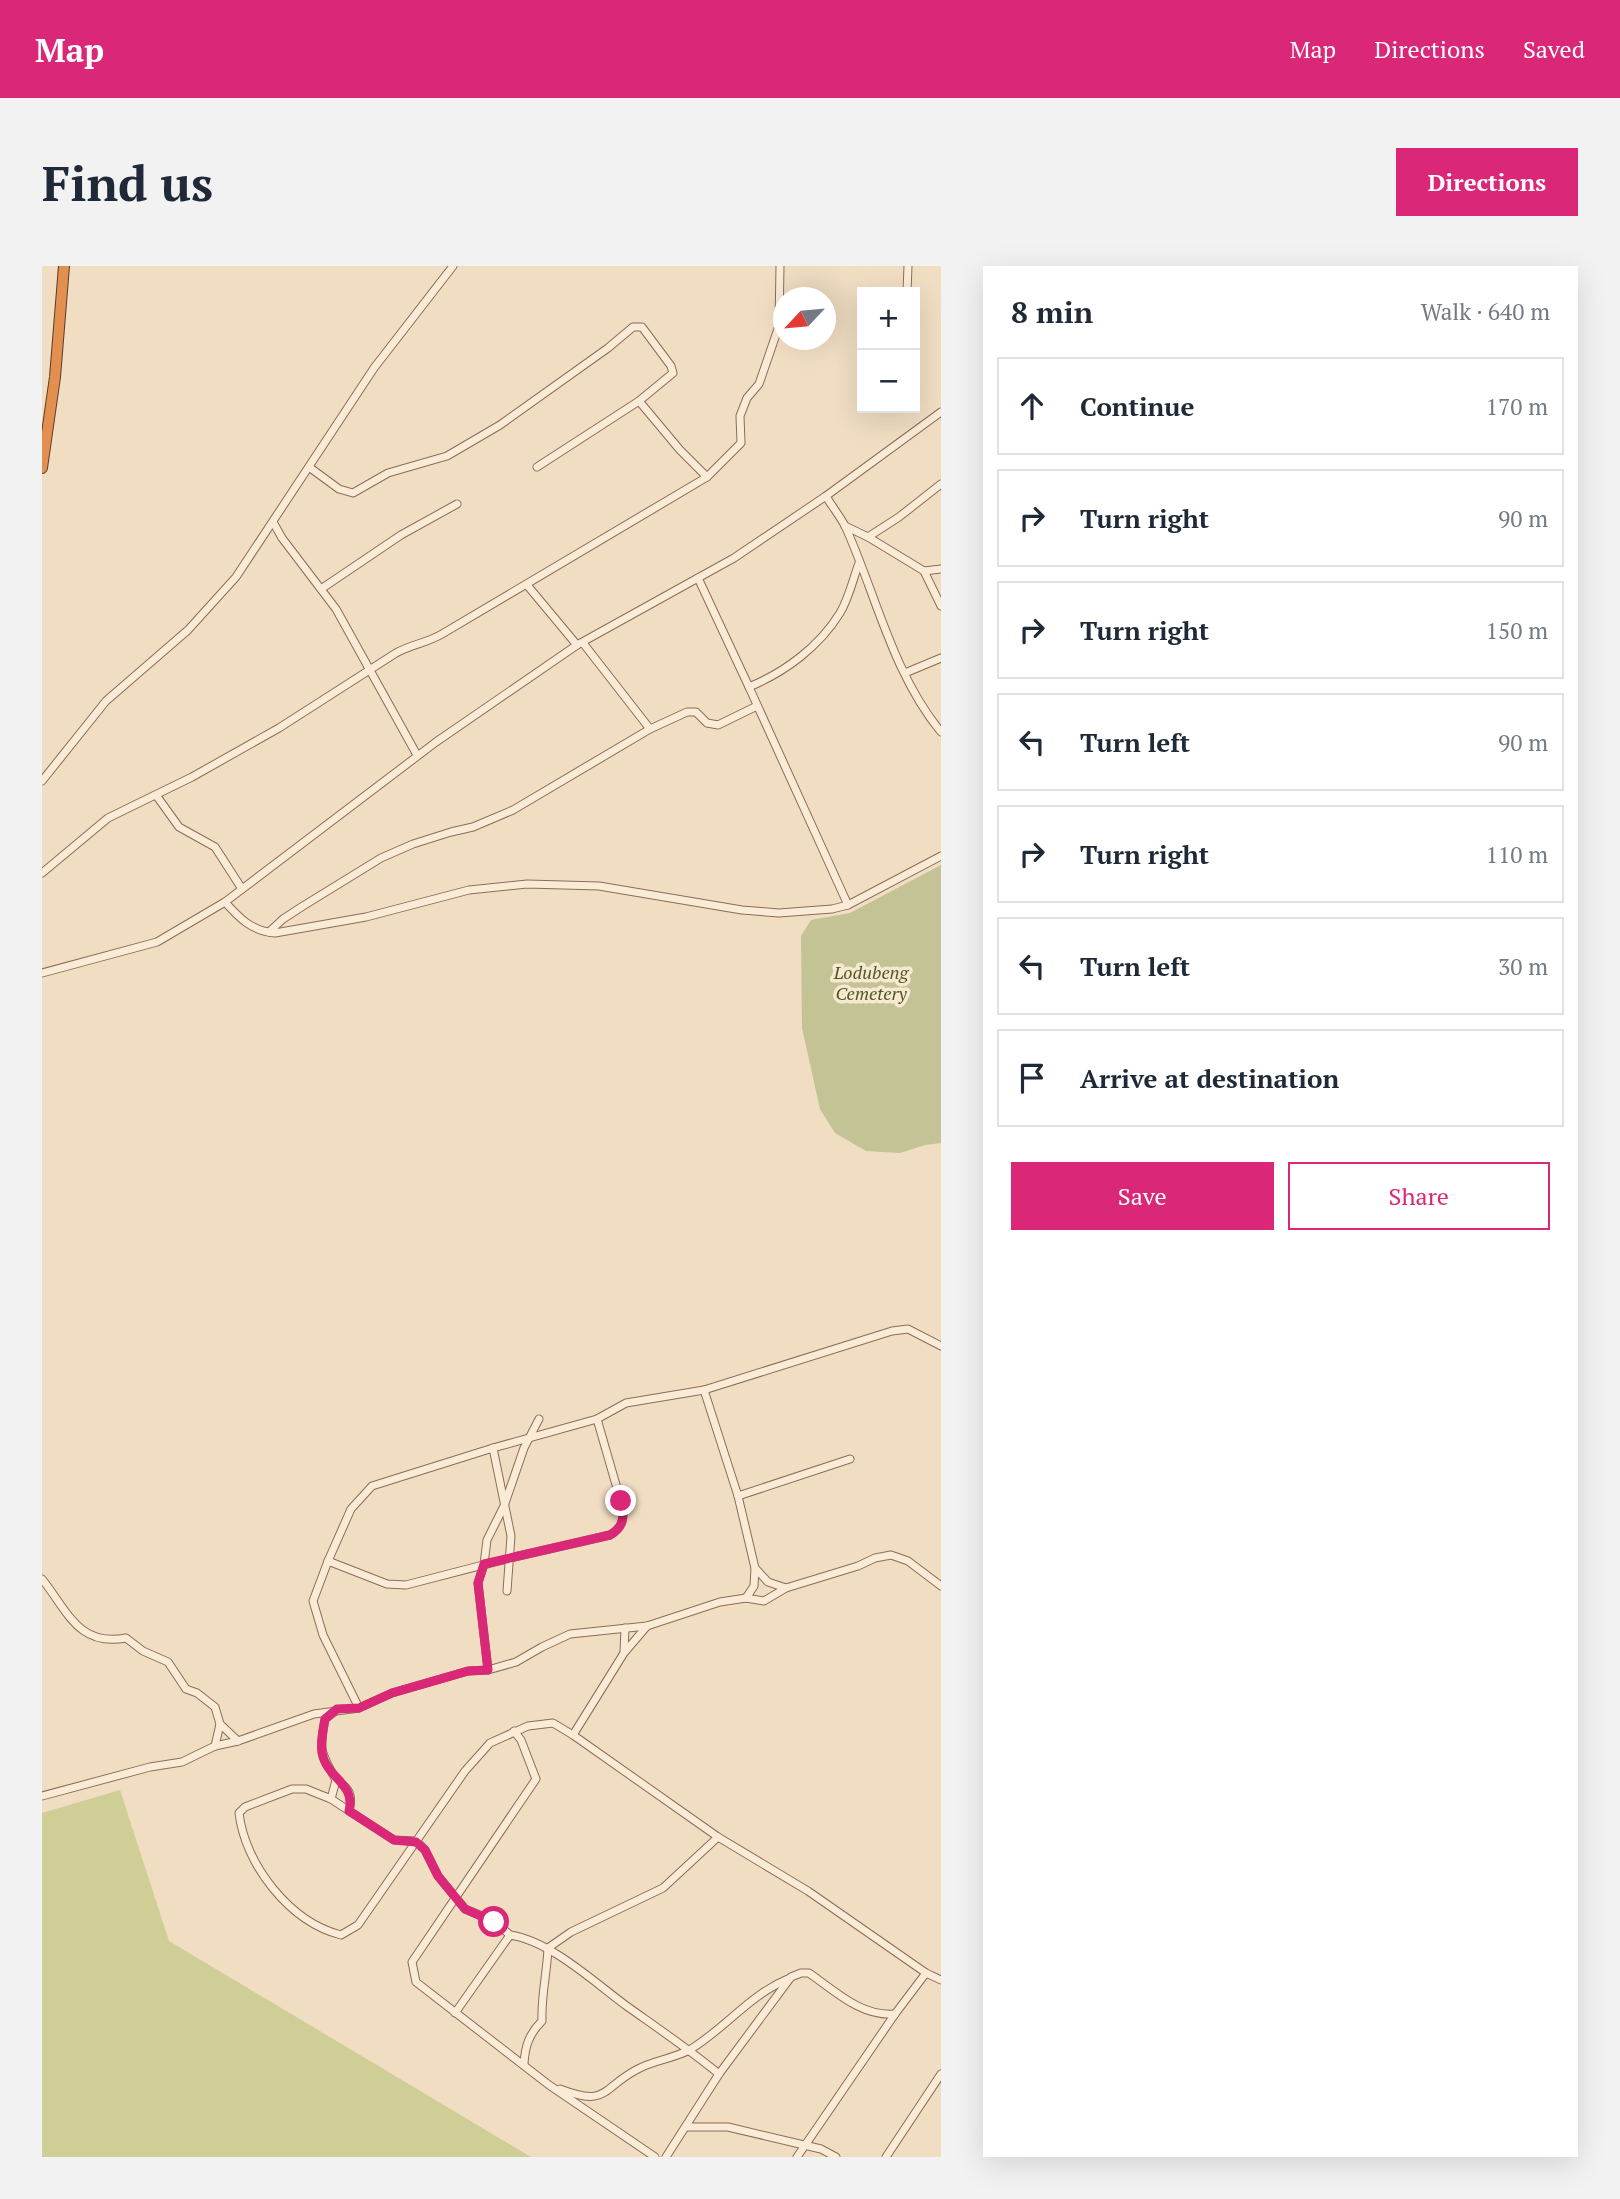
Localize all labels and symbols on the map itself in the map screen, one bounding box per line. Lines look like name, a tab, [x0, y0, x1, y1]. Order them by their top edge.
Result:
north arrow	[773, 287, 836, 350]
park label: Lodubeng Cemetery	[833, 960, 909, 1005]
route end	[605, 1485, 636, 1516]
route start	[478, 1906, 509, 1937]

